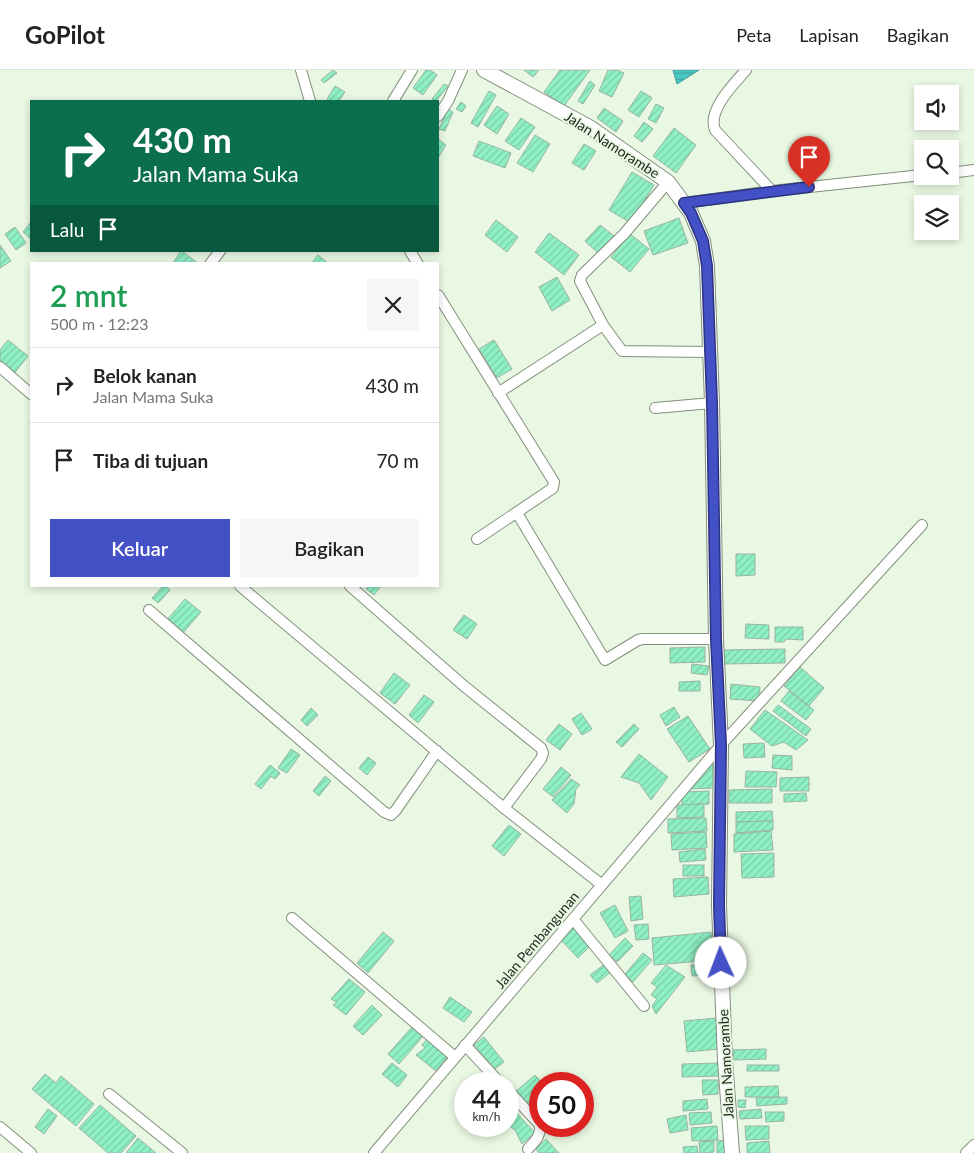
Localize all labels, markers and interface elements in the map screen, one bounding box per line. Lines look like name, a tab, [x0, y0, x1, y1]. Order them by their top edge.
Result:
text: GoPilot	[25, 20, 105, 49]
text: Peta	[736, 24, 771, 46]
text: Lapisan	[799, 24, 859, 46]
text: Bagikan	[887, 24, 949, 46]
map controls	[914, 85, 959, 240]
button: sound	[914, 85, 959, 130]
street label: Jalan Namorambe	[562, 108, 663, 182]
text: 430 m	[133, 118, 232, 160]
icon: right	[50, 120, 115, 185]
pin	[788, 136, 830, 187]
button: search	[914, 140, 959, 185]
icon: arrive	[795, 143, 823, 171]
text: Jalan Mama Suka	[133, 160, 299, 187]
button: layers	[914, 195, 959, 240]
icon: arrive	[94, 215, 122, 243]
text: Lalu	[50, 218, 84, 241]
text: 2 mnt	[50, 277, 127, 313]
button: close	[367, 279, 419, 331]
text: 500 m · 12:23	[50, 314, 149, 333]
text: Belok kanan	[93, 364, 197, 387]
icon: right	[50, 371, 78, 399]
text: 430 m	[365, 374, 419, 397]
text: Jalan Mama Suka	[93, 387, 213, 406]
icon: arrive	[50, 446, 78, 474]
text: Tiba di tujuan	[93, 449, 208, 472]
text: 70 m	[376, 449, 419, 472]
button: Keluar	[50, 519, 230, 577]
button: Bagikan	[240, 519, 419, 577]
street label: Jalan Pembangunan	[491, 888, 582, 992]
position arrow	[694, 936, 746, 988]
street label: Jalan Namorambe	[714, 1009, 737, 1119]
speed limit sign: 50	[529, 1072, 594, 1137]
text: 44	[472, 1083, 501, 1113]
text: km/h	[472, 1109, 501, 1124]

